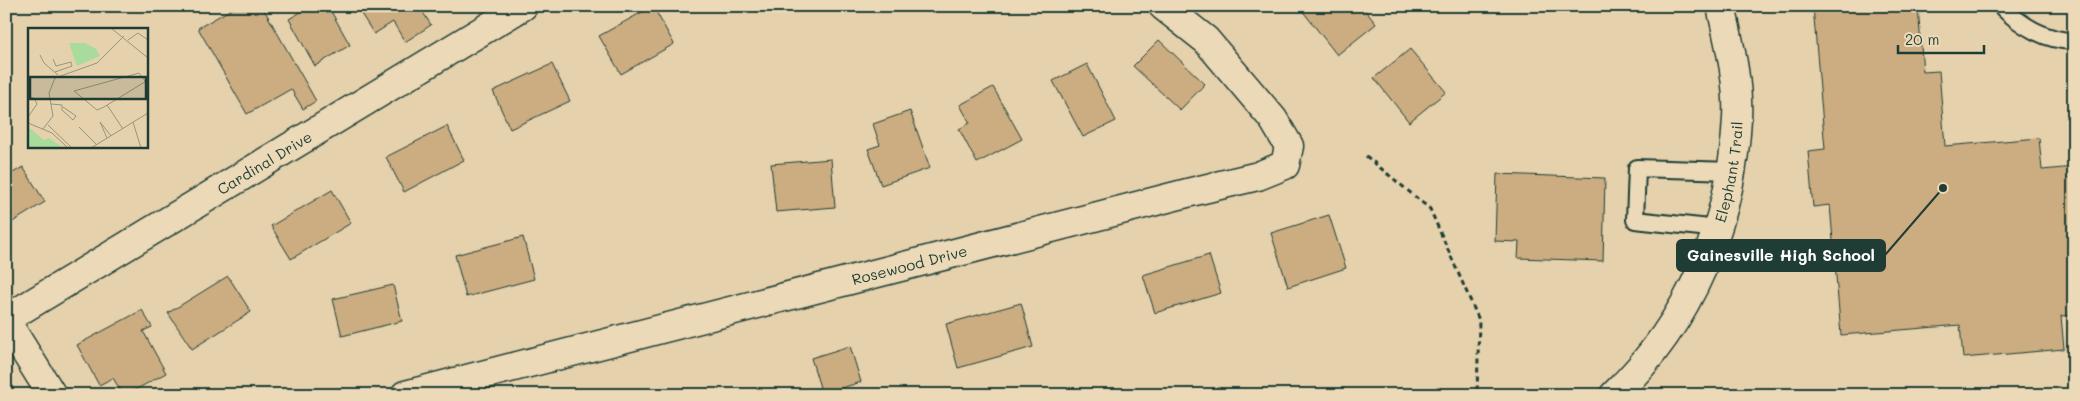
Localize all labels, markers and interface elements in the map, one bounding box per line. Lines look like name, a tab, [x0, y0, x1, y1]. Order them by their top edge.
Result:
scale bar	[1898, 22, 1984, 54]
inset map	[28, 28, 148, 148]
text: 20 m	[1905, 29, 1939, 49]
street label: Elephant Trail	[1710, 121, 1747, 225]
street label: Cardinal Drive	[213, 126, 316, 199]
street label: Rosewood Drive	[850, 240, 969, 289]
callout: Gainesville High School	[1677, 240, 1885, 271]
text: Gainesville High School	[1687, 244, 1875, 265]

